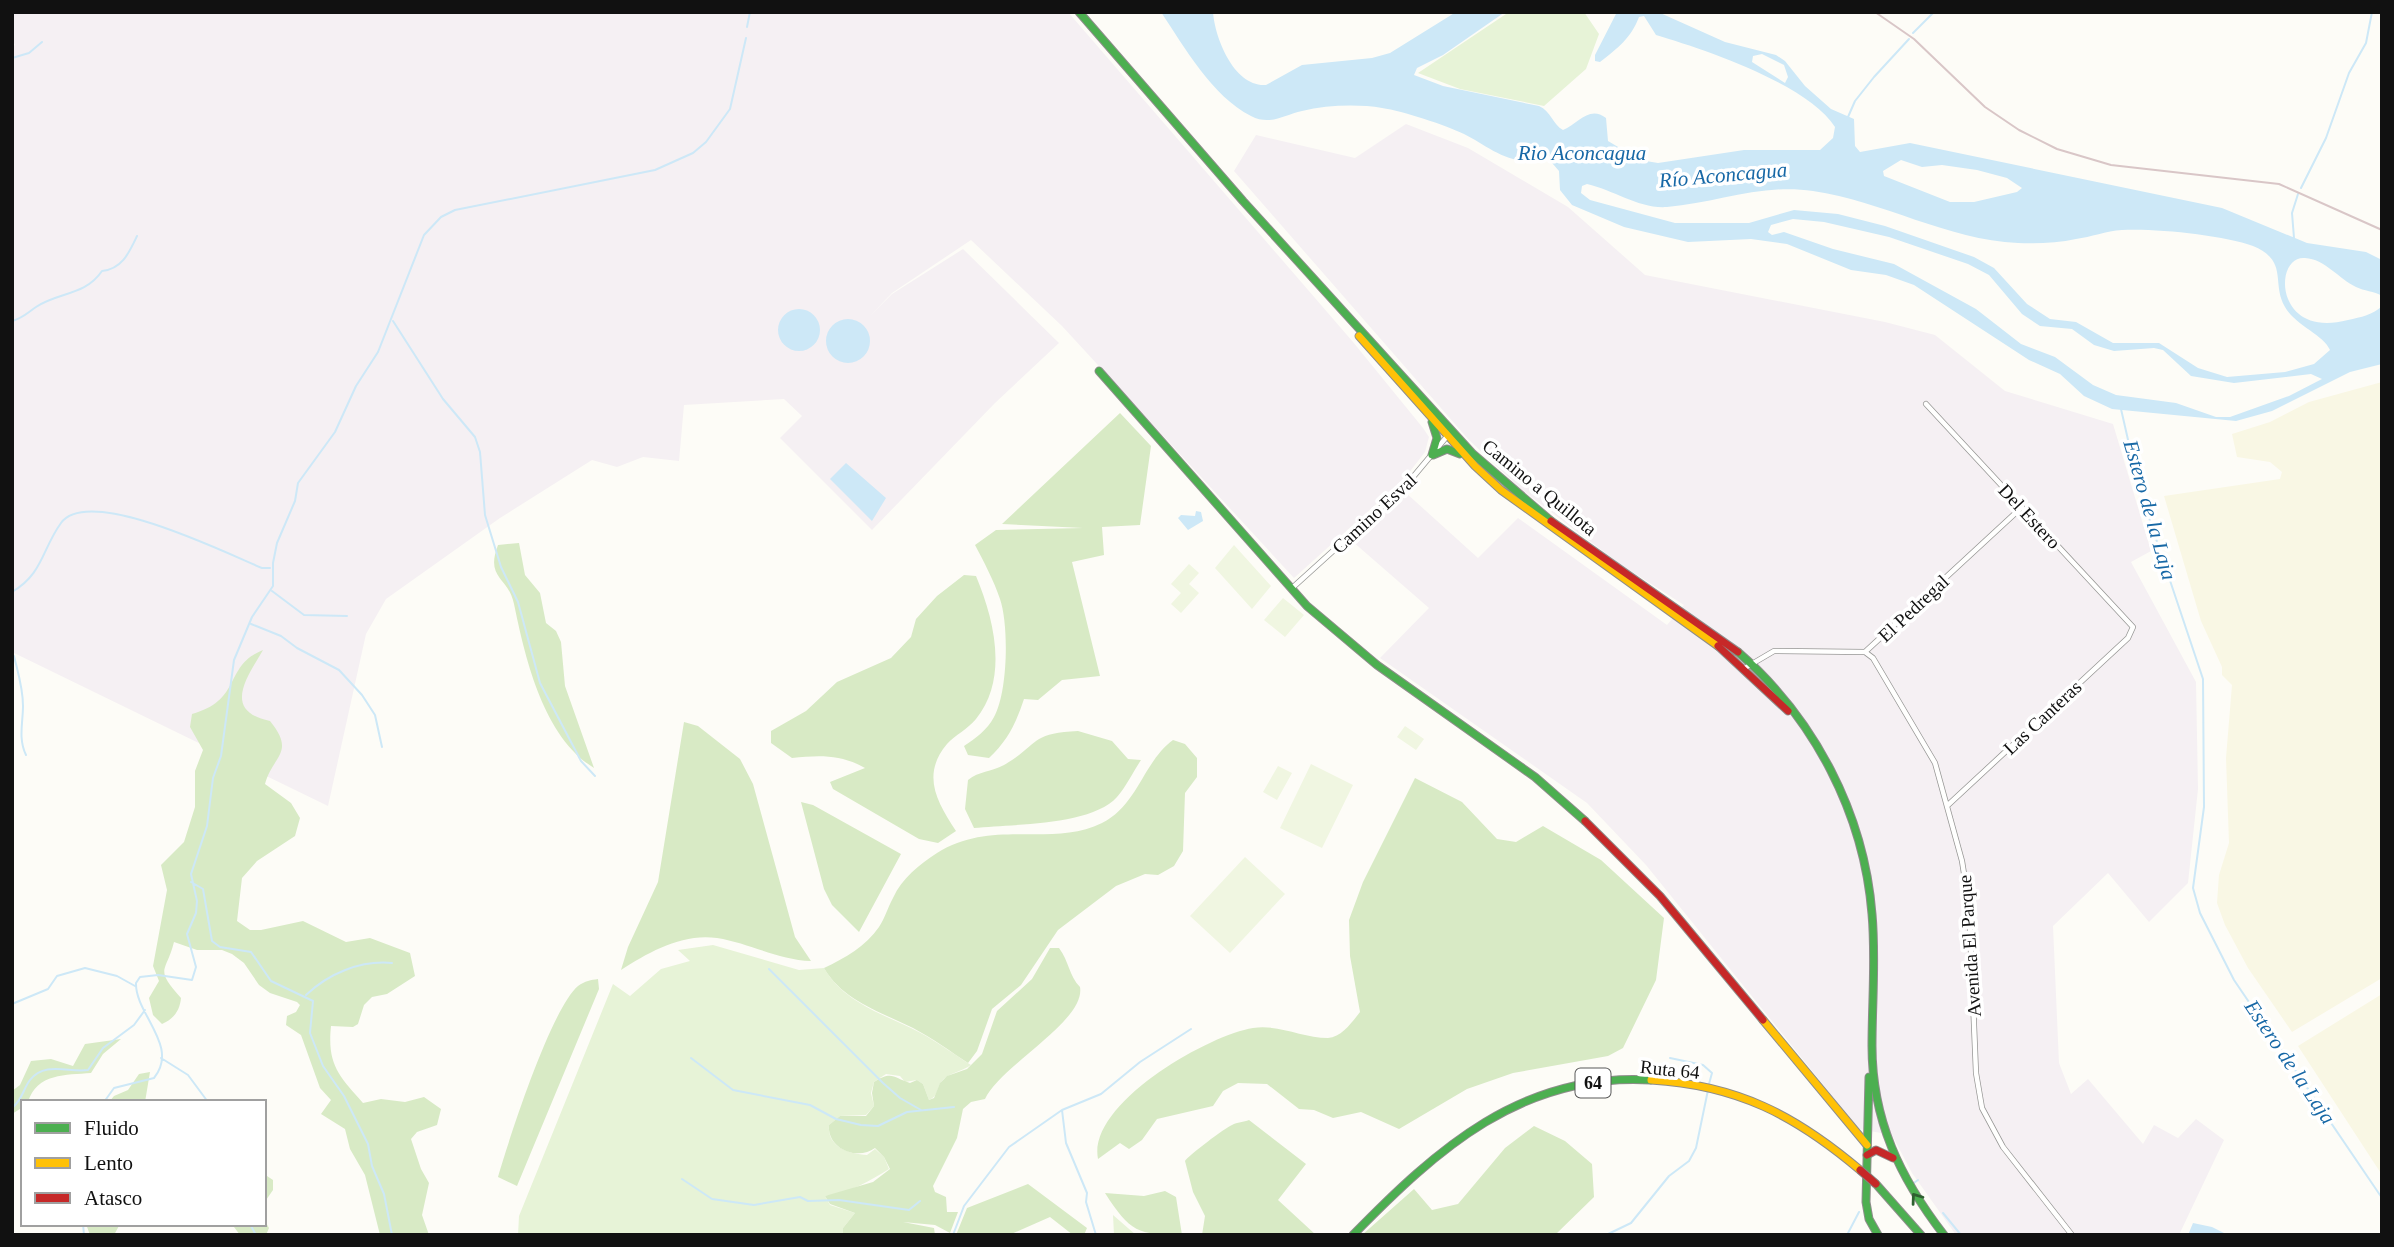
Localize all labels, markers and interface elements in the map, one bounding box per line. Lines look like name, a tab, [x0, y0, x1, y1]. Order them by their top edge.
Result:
water label: Rio Aconcagua	[1517, 141, 1646, 165]
water label: Río Aconcagua	[1657, 157, 1788, 193]
street label: Camino a Quillota	[1479, 435, 1601, 540]
water label: Estero de la Laja	[2118, 436, 2181, 583]
street label: Camino Esval	[1328, 469, 1421, 558]
street label: Del Estero	[1994, 480, 2065, 553]
street label: El Pedregal	[1874, 571, 1953, 646]
street label: Las Canteras	[1999, 676, 2086, 759]
street label: Avenida El Parque	[1954, 874, 1985, 1018]
water label: Estero de la Laja	[2239, 995, 2340, 1129]
street label: Ruta 64	[1639, 1056, 1701, 1083]
road number: 64	[1576, 1068, 1610, 1098]
legend	[21, 1100, 266, 1226]
text: Fluido	[84, 1116, 139, 1140]
text: Lento	[84, 1151, 133, 1175]
text: Atasco	[84, 1186, 142, 1210]
one-way arrow	[1912, 1193, 1924, 1206]

